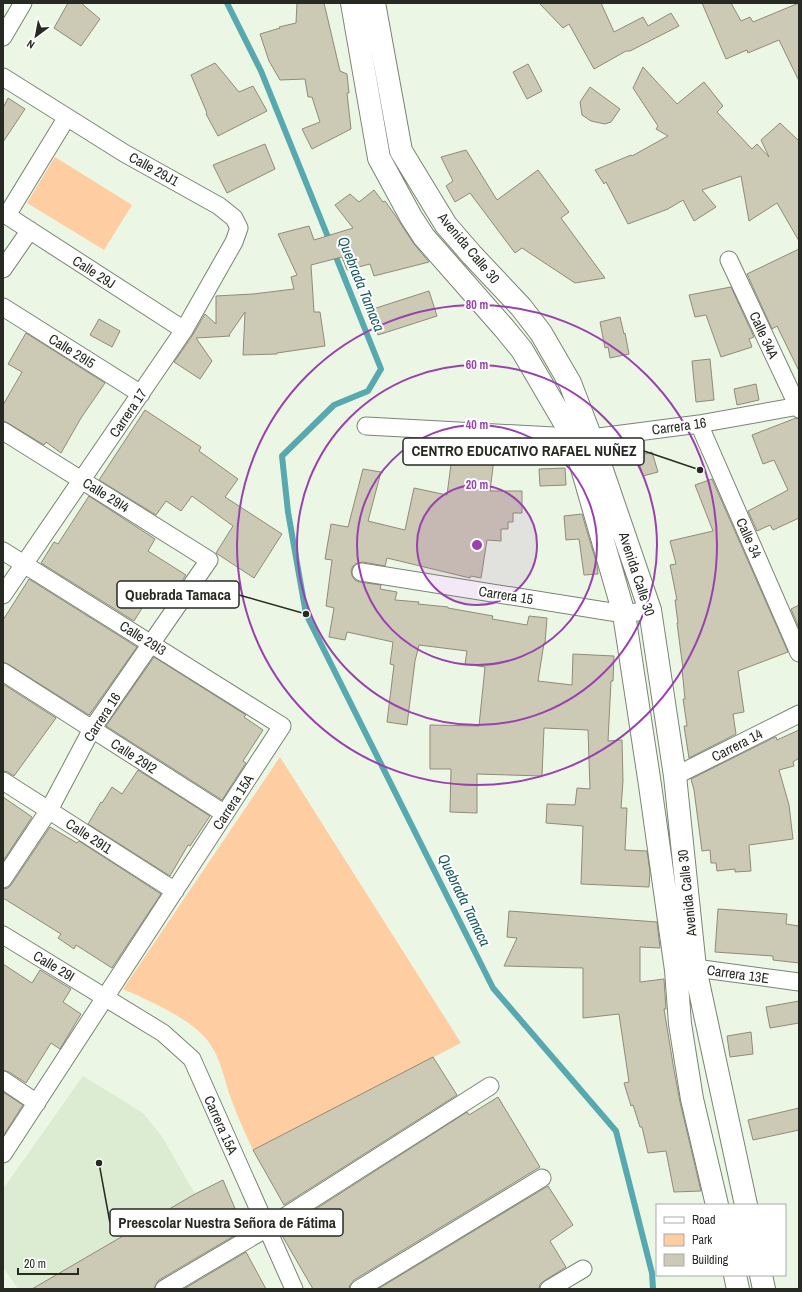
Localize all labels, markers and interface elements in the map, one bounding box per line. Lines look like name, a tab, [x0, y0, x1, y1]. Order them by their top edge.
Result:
north arrow	[16, 16, 56, 56]
text: N	[24, 37, 37, 52]
street label: Calle 29J1	[126, 148, 183, 190]
street label: Avenida Calle 30	[433, 208, 504, 287]
water label: Quebrada Tamaca	[333, 233, 390, 335]
street label: Calle 29J	[69, 251, 119, 293]
text: 80 m	[466, 297, 488, 313]
street label: Calle 34A	[745, 309, 783, 362]
street label: Calle 29I5	[45, 330, 99, 372]
text: 60 m	[466, 357, 488, 373]
street label: Carrera 17	[105, 385, 151, 441]
street label: Carrera 16	[651, 413, 707, 439]
text: 40 m	[466, 417, 488, 433]
callout: CENTRO EDUCATIVO RAFAEL NUÑEZ	[403, 438, 644, 465]
text: CENTRO EDUCATIVO RAFAEL NUÑEZ	[411, 440, 637, 461]
street label: Calle 29I4	[79, 474, 133, 517]
text: 20 m	[466, 477, 488, 493]
street label: Calle 34	[732, 515, 766, 561]
street label: Avenida Calle 30	[615, 529, 659, 618]
centre of rings	[470, 538, 484, 552]
callout: Quebrada Tamaca	[117, 581, 239, 608]
street label: Carrera 15	[477, 582, 535, 608]
text: Quebrada Tamaca	[125, 584, 231, 605]
street label: Calle 29I3	[116, 617, 170, 659]
street label: Carrera 16	[80, 689, 124, 745]
street label: Carrera 14	[708, 724, 766, 765]
street label: Calle 29I2	[107, 734, 161, 778]
street label: Carrera 15A	[208, 771, 258, 833]
street label: Calle 29I1	[62, 814, 116, 858]
street label: Avenida Calle 30	[673, 849, 701, 938]
water label: Quebrada Tamaca	[433, 850, 496, 950]
street label: Calle 29I	[30, 947, 78, 985]
street label: Carrera 13E	[706, 961, 770, 987]
street label: Carrera 15A	[200, 1093, 242, 1158]
legend	[656, 1204, 786, 1276]
callout: Preescolar Nuestra Señora de Fátima	[110, 1209, 343, 1236]
text: Preescolar Nuestra Señora de Fátima	[118, 1212, 336, 1233]
text: Road	[692, 1212, 716, 1228]
text: Park	[692, 1232, 712, 1248]
scale bar	[18, 1250, 78, 1276]
text: Building	[692, 1252, 729, 1268]
text: 20 m	[24, 1256, 46, 1272]

